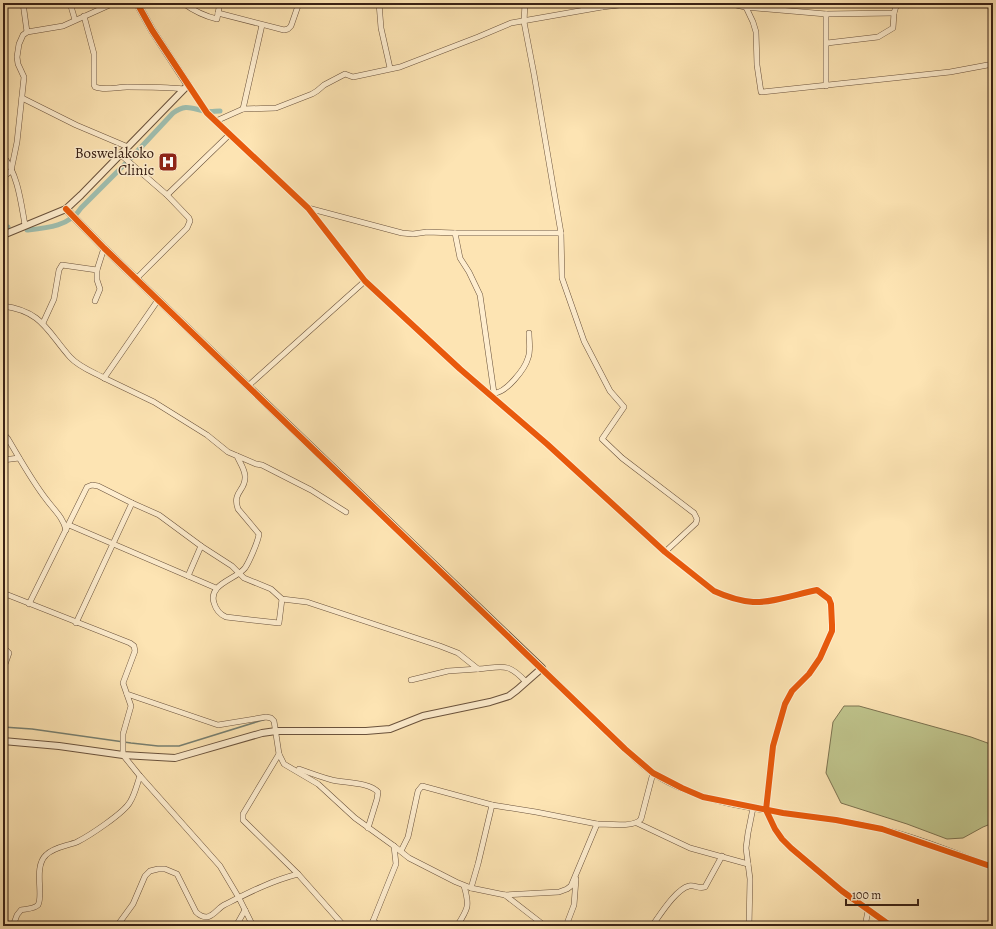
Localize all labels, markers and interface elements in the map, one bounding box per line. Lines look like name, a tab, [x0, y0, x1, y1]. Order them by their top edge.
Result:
place label: Boswelakoko Clinic	[75, 143, 154, 180]
hospital icon: Boswelakoko Clinic	[157, 151, 179, 173]
scale bar	[846, 881, 918, 907]
text: 100 m	[852, 887, 881, 903]

